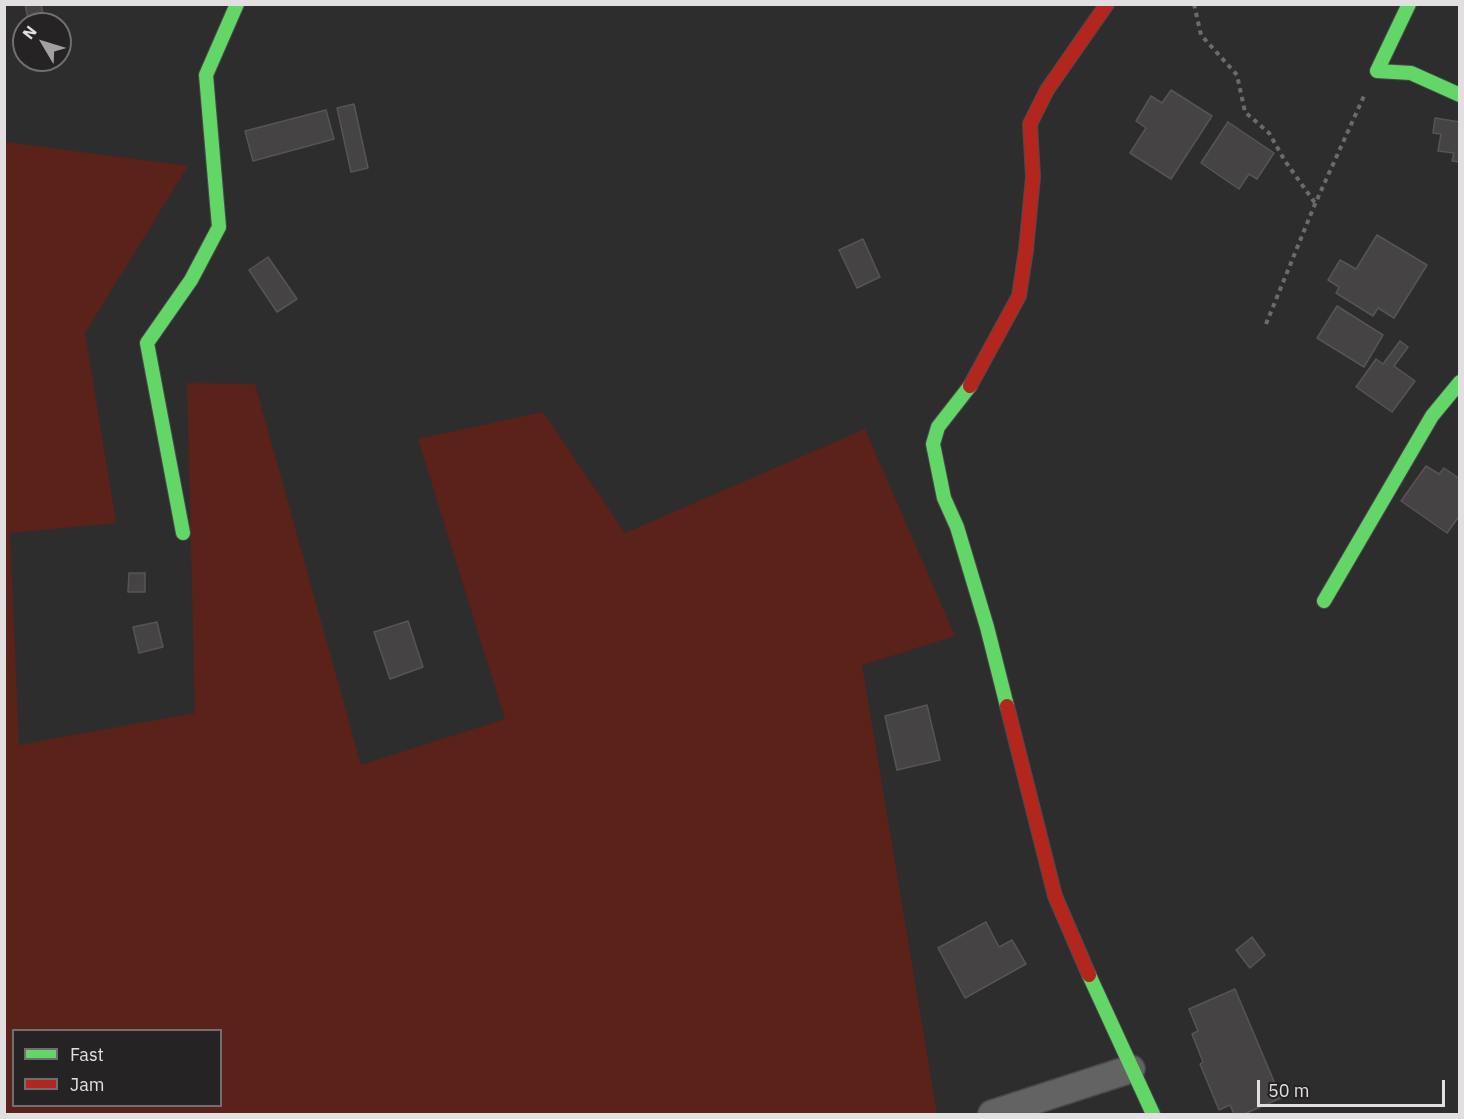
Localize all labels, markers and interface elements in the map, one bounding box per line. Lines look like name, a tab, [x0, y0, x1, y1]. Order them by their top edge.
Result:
north arrow	[12, 12, 72, 72]
text: N	[18, 21, 41, 43]
legend	[12, 1029, 222, 1107]
text: Fast	[70, 1043, 104, 1066]
scale bar	[1260, 1068, 1448, 1106]
text: Jam	[70, 1073, 105, 1096]
text: 50 m	[1268, 1079, 1310, 1102]

